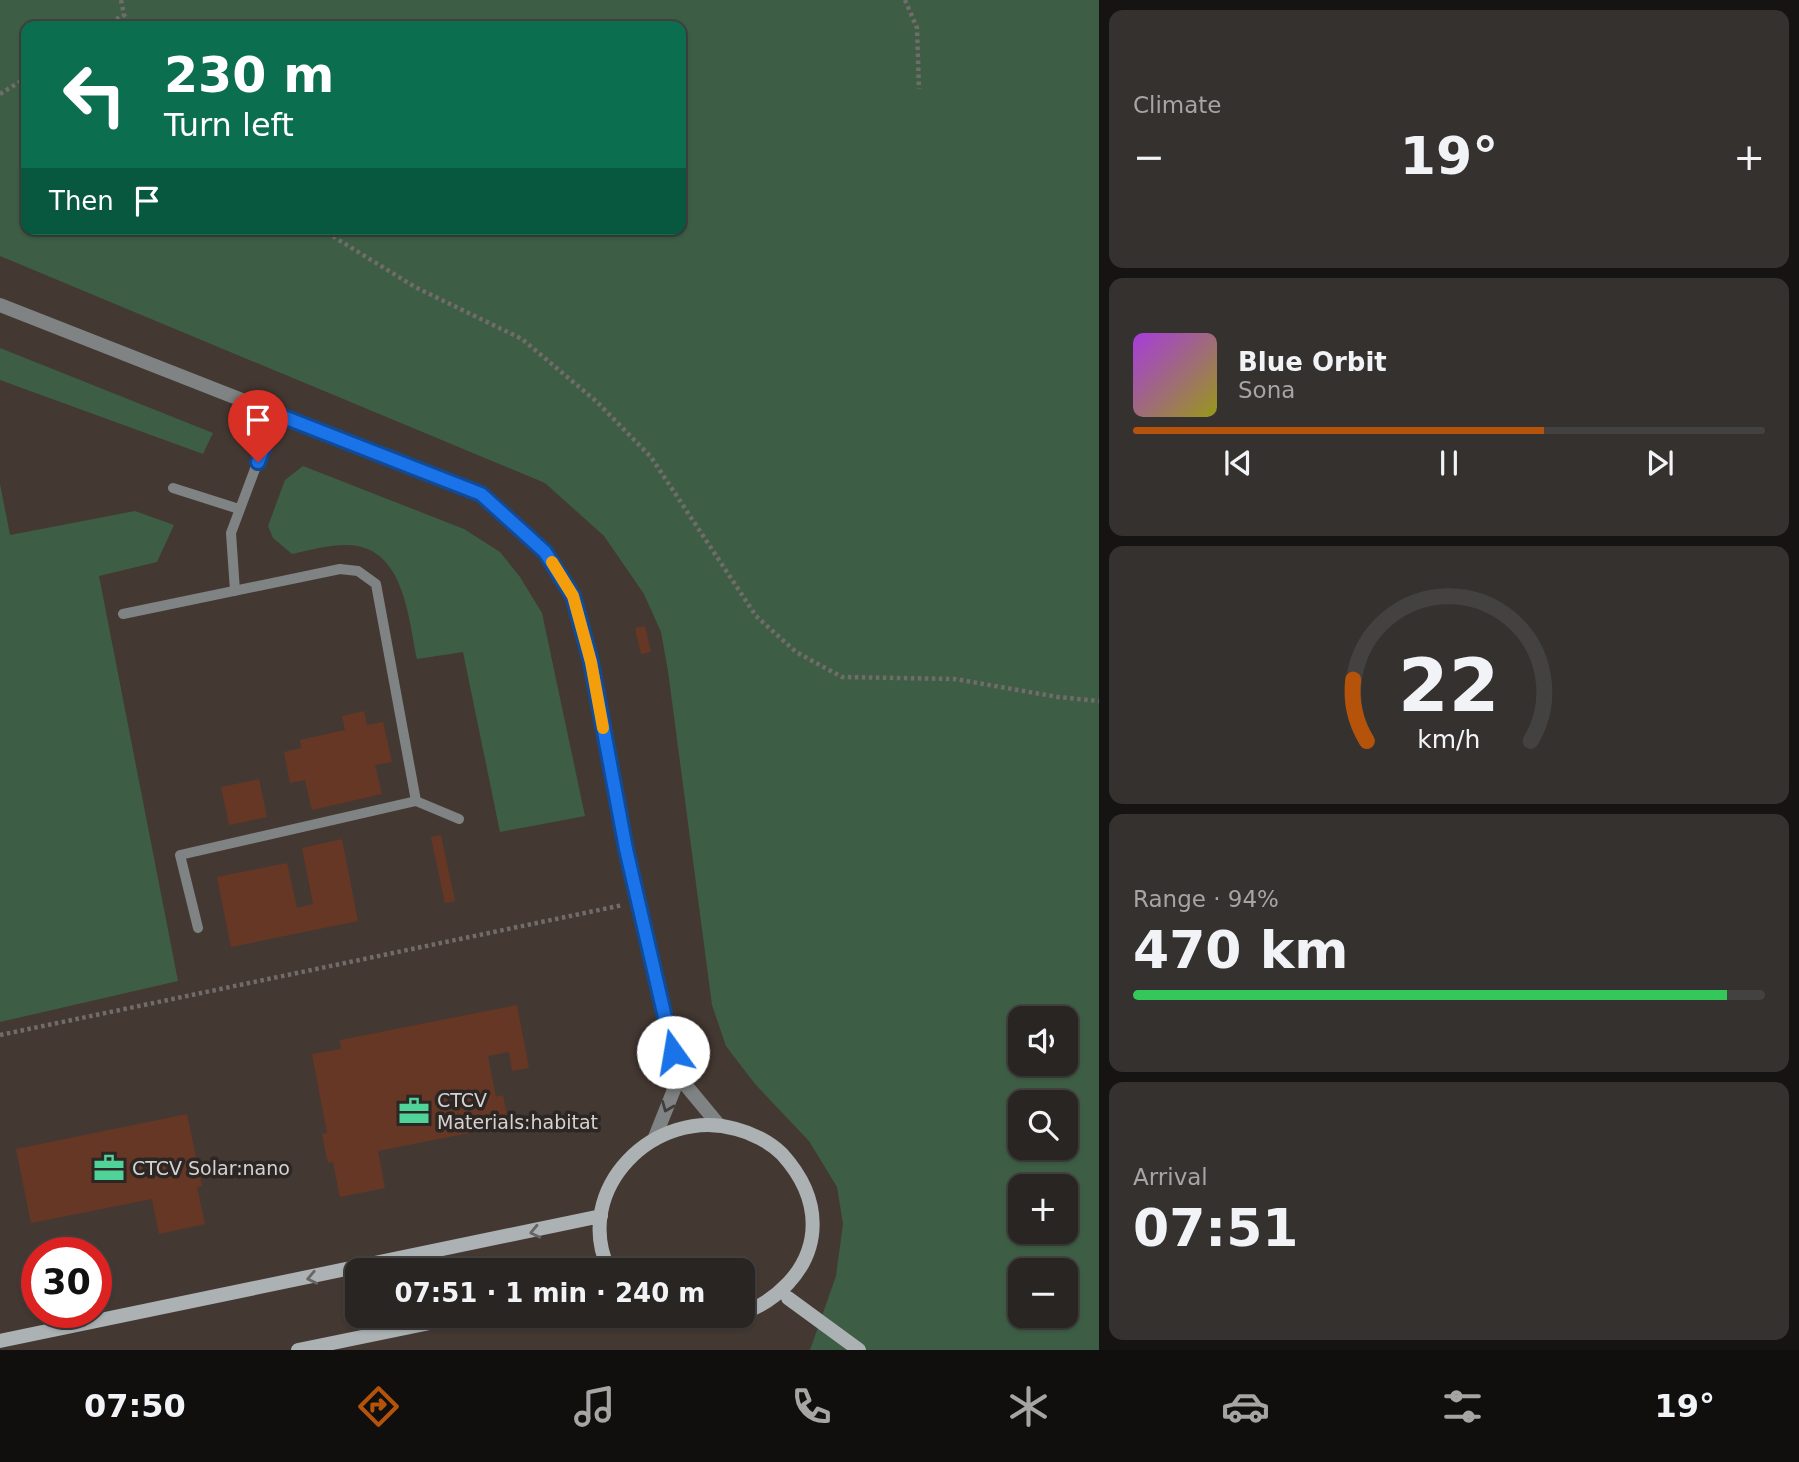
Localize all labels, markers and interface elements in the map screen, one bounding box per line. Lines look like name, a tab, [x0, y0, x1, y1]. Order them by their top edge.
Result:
text: 230 m	[164, 47, 334, 104]
icon: left	[49, 49, 140, 140]
text: Climate	[1133, 92, 1222, 118]
text: Turn left	[164, 106, 294, 144]
text: 19°	[1400, 126, 1498, 186]
text: −	[1133, 135, 1165, 179]
text: +	[1733, 135, 1765, 179]
icon: arrive	[128, 182, 166, 220]
text: Then	[49, 186, 114, 216]
text: Blue Orbit	[1238, 347, 1387, 377]
text: Sona	[1238, 377, 1295, 403]
pin	[228, 390, 288, 462]
icon: arrive	[239, 401, 277, 439]
icon: previous	[1219, 444, 1257, 482]
icon: pause	[1430, 444, 1468, 482]
icon: next	[1641, 444, 1679, 482]
text: 22	[1398, 643, 1500, 728]
text: km/h	[1417, 725, 1481, 754]
text: Range · 94%	[1133, 886, 1279, 912]
text: 470 km	[1133, 920, 1348, 980]
map controls	[1008, 1006, 1078, 1328]
button: sound	[1008, 1006, 1078, 1076]
position arrow	[636, 1015, 710, 1089]
place label: CTCV Materials:habitat	[437, 1089, 598, 1133]
button: search	[1008, 1090, 1078, 1160]
office icon: CTCV Materials:habitat	[397, 1094, 431, 1128]
one-way arrow	[661, 1101, 675, 1113]
office icon: CTCV Solar:nano	[92, 1151, 126, 1185]
place label: CTCV Solar:nano	[132, 1157, 290, 1179]
text: Arrival	[1133, 1164, 1208, 1190]
button: +	[1008, 1174, 1078, 1244]
text: 07:51	[1133, 1198, 1299, 1258]
one-way arrow	[529, 1223, 541, 1238]
speed limit sign: 30	[21, 1237, 112, 1328]
button: −	[1008, 1258, 1078, 1328]
one-way arrow	[306, 1269, 318, 1284]
text: 07:51 · 1 min · 240 m	[395, 1278, 705, 1308]
icon: directions	[354, 1382, 403, 1431]
icon: music	[570, 1382, 619, 1431]
icon: phone	[787, 1382, 836, 1431]
icon: climate	[1004, 1382, 1053, 1431]
icon: car	[1221, 1382, 1270, 1431]
icon: filters	[1438, 1382, 1487, 1431]
text: 07:50	[84, 1387, 186, 1425]
text: 19°	[1654, 1387, 1715, 1425]

